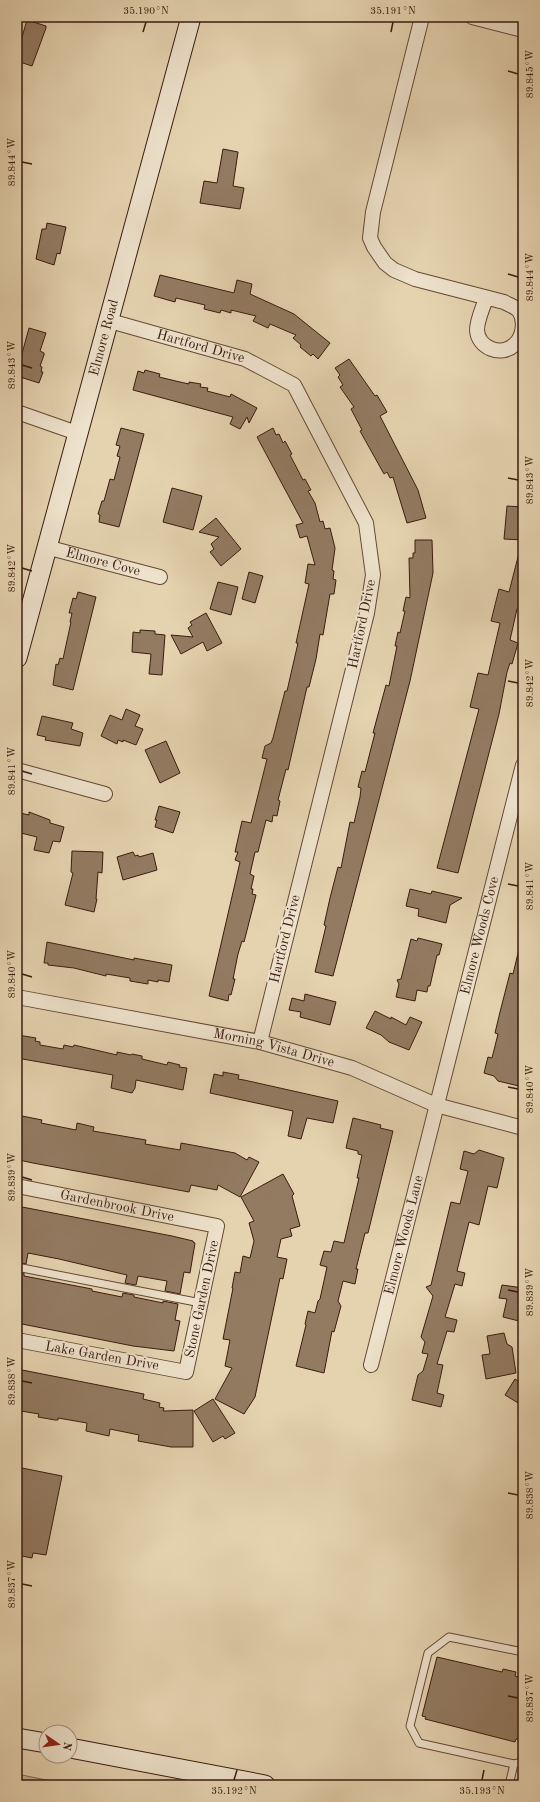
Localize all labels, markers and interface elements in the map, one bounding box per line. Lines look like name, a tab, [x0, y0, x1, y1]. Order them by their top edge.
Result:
text: 35.190°N	[123, 6, 169, 16]
text: 35.191°N	[370, 6, 416, 16]
text: 89.845°W	[525, 50, 535, 98]
text: 89.844°W	[7, 138, 17, 186]
text: 89.844°W	[525, 253, 535, 301]
street label: Elmore Road	[87, 298, 121, 377]
street label: Hartford Drive	[155, 327, 246, 366]
text: 89.843°W	[7, 341, 17, 389]
text: 89.843°W	[525, 456, 535, 504]
text: 89.842°W	[7, 544, 17, 592]
street label: Elmore Cove	[64, 545, 142, 579]
street label: Hartford Drive	[346, 578, 378, 670]
text: 89.842°W	[525, 659, 535, 707]
text: 89.841°W	[7, 747, 17, 795]
text: 89.841°W	[525, 862, 535, 910]
street label: Elmore Woods Cove	[458, 875, 501, 996]
street label: Hartford Drive	[267, 893, 303, 985]
text: 89.840°W	[7, 950, 17, 998]
street label: Morning Vista Drive	[212, 1027, 336, 1070]
text: 89.840°W	[525, 1065, 535, 1113]
text: 89.839°W	[7, 1153, 17, 1201]
street label: Elmore Woods Lane	[382, 1174, 426, 1296]
street label: Gardenbrook Drive	[59, 1188, 175, 1224]
street label: Stone Garden Drive	[183, 1239, 221, 1359]
text: 89.839°W	[525, 1268, 535, 1316]
street label: Lake Garden Drive	[44, 1339, 160, 1373]
text: 89.838°W	[7, 1357, 17, 1405]
text: 89.838°W	[525, 1471, 535, 1519]
text: 89.837°W	[7, 1560, 17, 1608]
text: 89.837°W	[525, 1674, 535, 1722]
north arrow	[38, 1724, 78, 1764]
text: N	[60, 1741, 73, 1752]
text: 35.192°N	[211, 1786, 257, 1796]
text: 35.193°N	[459, 1786, 505, 1796]

